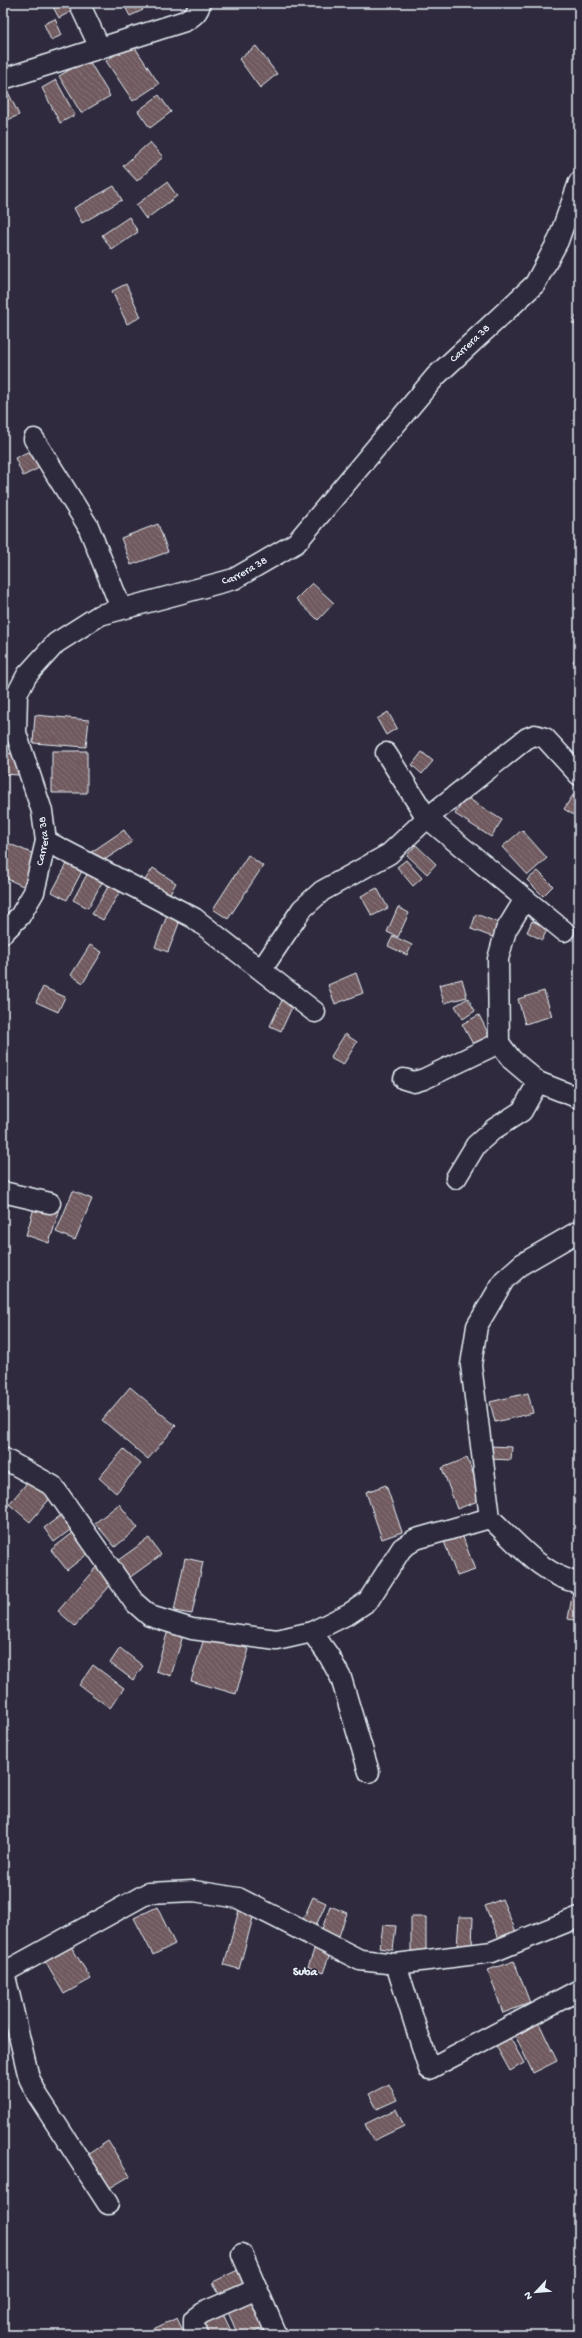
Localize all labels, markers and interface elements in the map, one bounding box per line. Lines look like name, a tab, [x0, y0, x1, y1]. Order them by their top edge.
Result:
street label: Carrera 38	[448, 323, 493, 365]
street label: Carrera 38	[221, 555, 270, 588]
street label: Carrera 38	[34, 816, 52, 867]
district label: Suba	[293, 1966, 318, 1980]
north arrow	[516, 2272, 556, 2312]
text: N	[522, 2290, 536, 2301]

